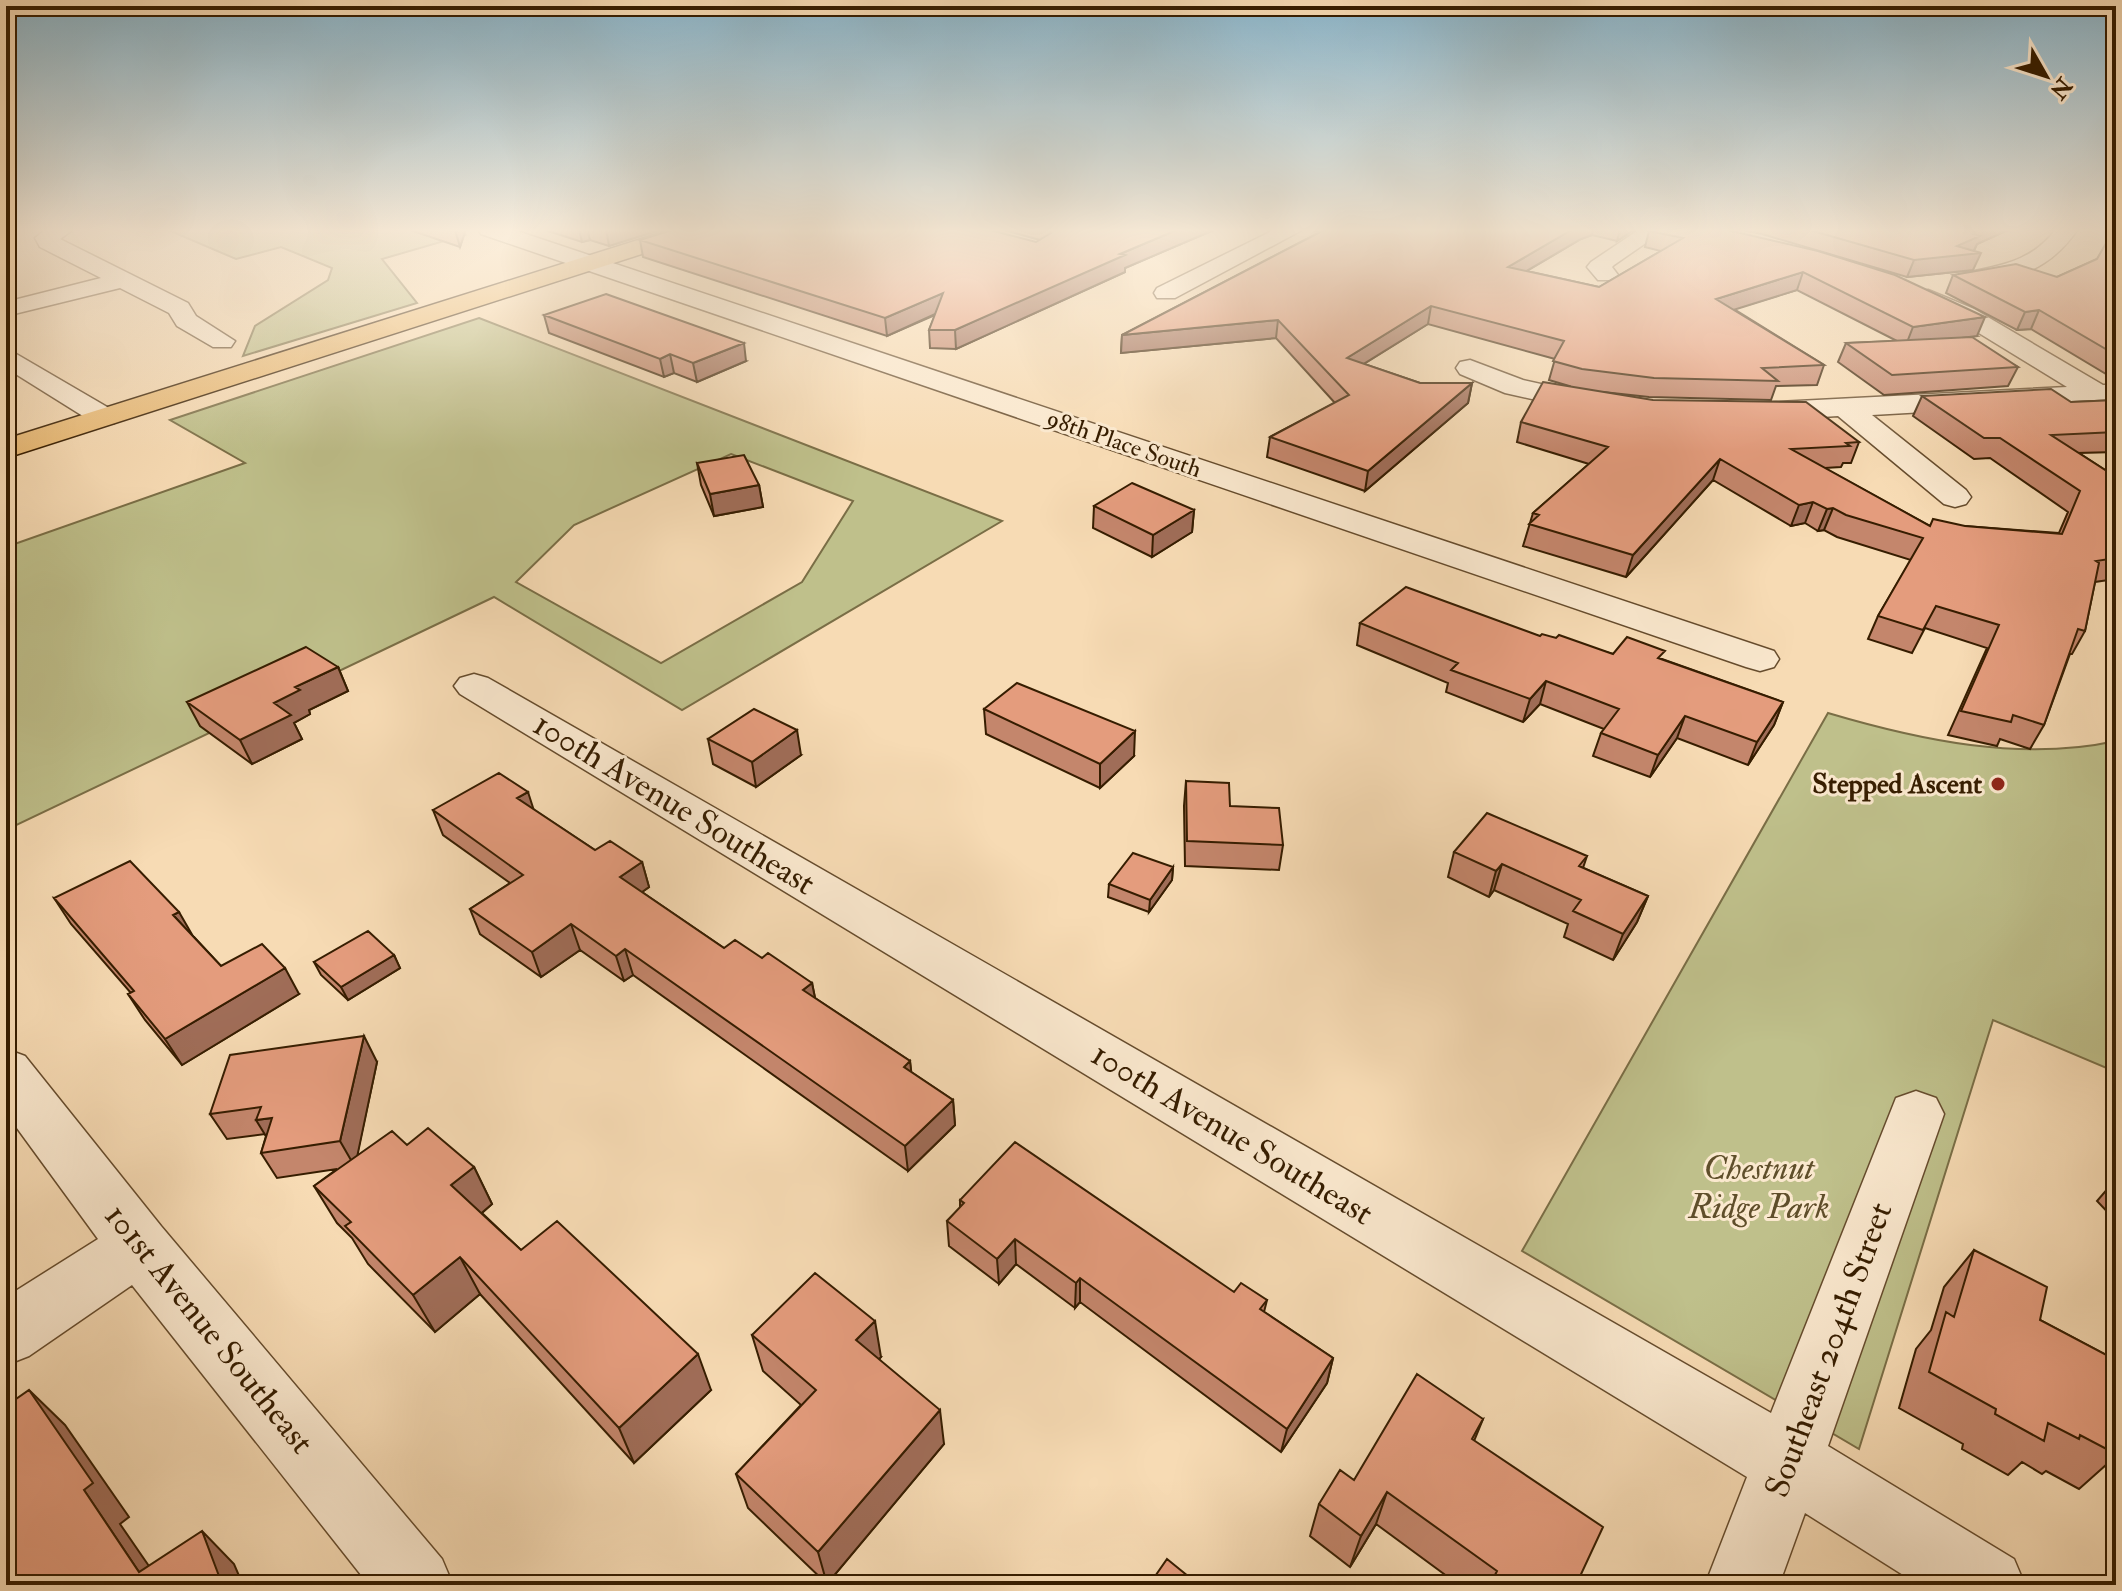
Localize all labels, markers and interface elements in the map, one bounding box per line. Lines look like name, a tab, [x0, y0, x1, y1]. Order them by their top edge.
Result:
north arrow	[2006, 36, 2086, 116]
text: N	[2043, 71, 2078, 105]
street label: 98th Place South	[1041, 402, 1206, 485]
street label: 100th Avenue Southeast	[525, 703, 823, 905]
place label: Stepped Ascent	[1812, 767, 1982, 802]
marker: Stepped Ascent	[1989, 775, 2007, 793]
street label: 100th Avenue Southeast	[1083, 1033, 1381, 1235]
park label: Chestnut Ridge Park	[1687, 1147, 1830, 1229]
street label: 101st Avenue Southeast	[95, 1195, 323, 1463]
street label: Southeast 204th Street	[1756, 1197, 1902, 1503]

